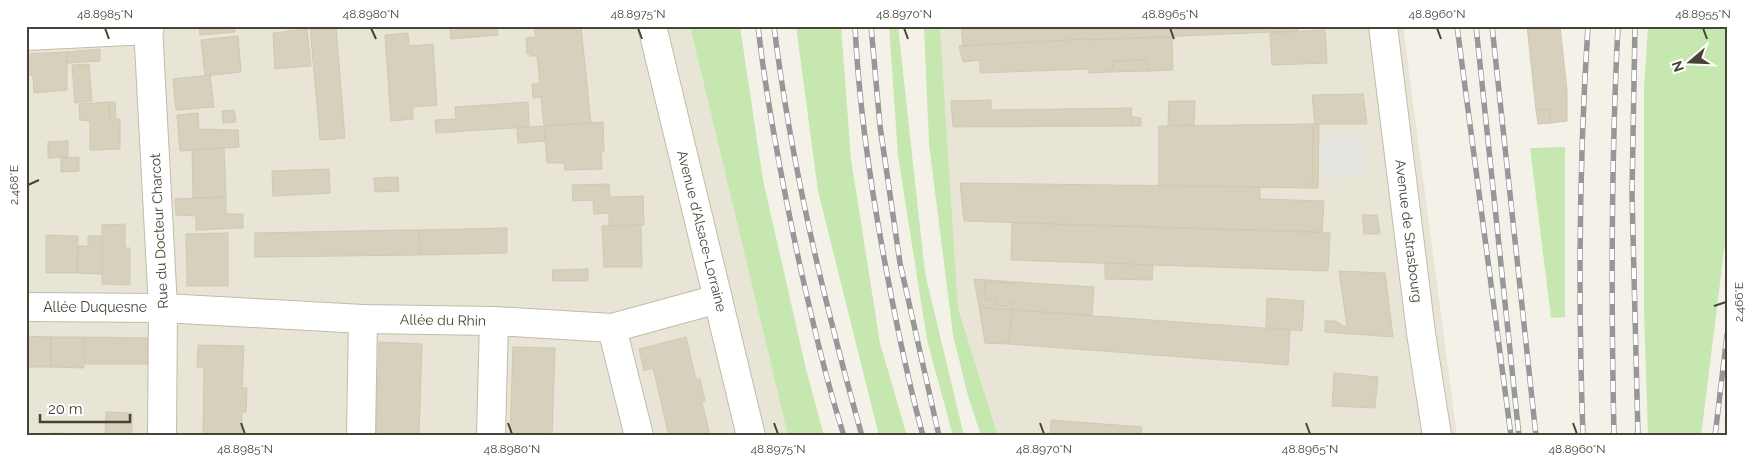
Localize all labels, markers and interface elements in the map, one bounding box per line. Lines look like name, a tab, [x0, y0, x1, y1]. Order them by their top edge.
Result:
text: 48.8985°N	[77, 7, 133, 21]
text: 48.8980°N	[343, 7, 399, 21]
text: 48.8975°N	[610, 7, 666, 21]
text: 48.8970°N	[876, 7, 932, 21]
text: 48.8965°N	[1142, 7, 1198, 21]
text: 48.8960°N	[1409, 7, 1465, 21]
text: 48.8955°N	[1675, 7, 1731, 21]
north arrow	[1666, 38, 1716, 88]
text: N	[1668, 59, 1687, 74]
street label: Avenue d'Alsace-Lorraine	[674, 149, 730, 313]
street label: Rue du Docteur Charcot	[147, 153, 171, 309]
street label: Avenue de Strasbourg	[1392, 158, 1426, 304]
text: 2.468°E	[7, 165, 21, 205]
text: 2.466°E	[1732, 282, 1746, 322]
street label: Allée Duquesne	[43, 299, 147, 315]
street label: Allée du Rhin	[400, 311, 486, 329]
scale bar	[40, 392, 130, 424]
text: 20 m	[48, 400, 83, 418]
text: 48.8985°N	[217, 442, 273, 456]
text: 48.8980°N	[484, 442, 540, 456]
text: 48.8975°N	[750, 442, 806, 456]
text: 48.8970°N	[1016, 442, 1072, 456]
text: 48.8965°N	[1282, 442, 1338, 456]
text: 48.8960°N	[1549, 442, 1605, 456]

